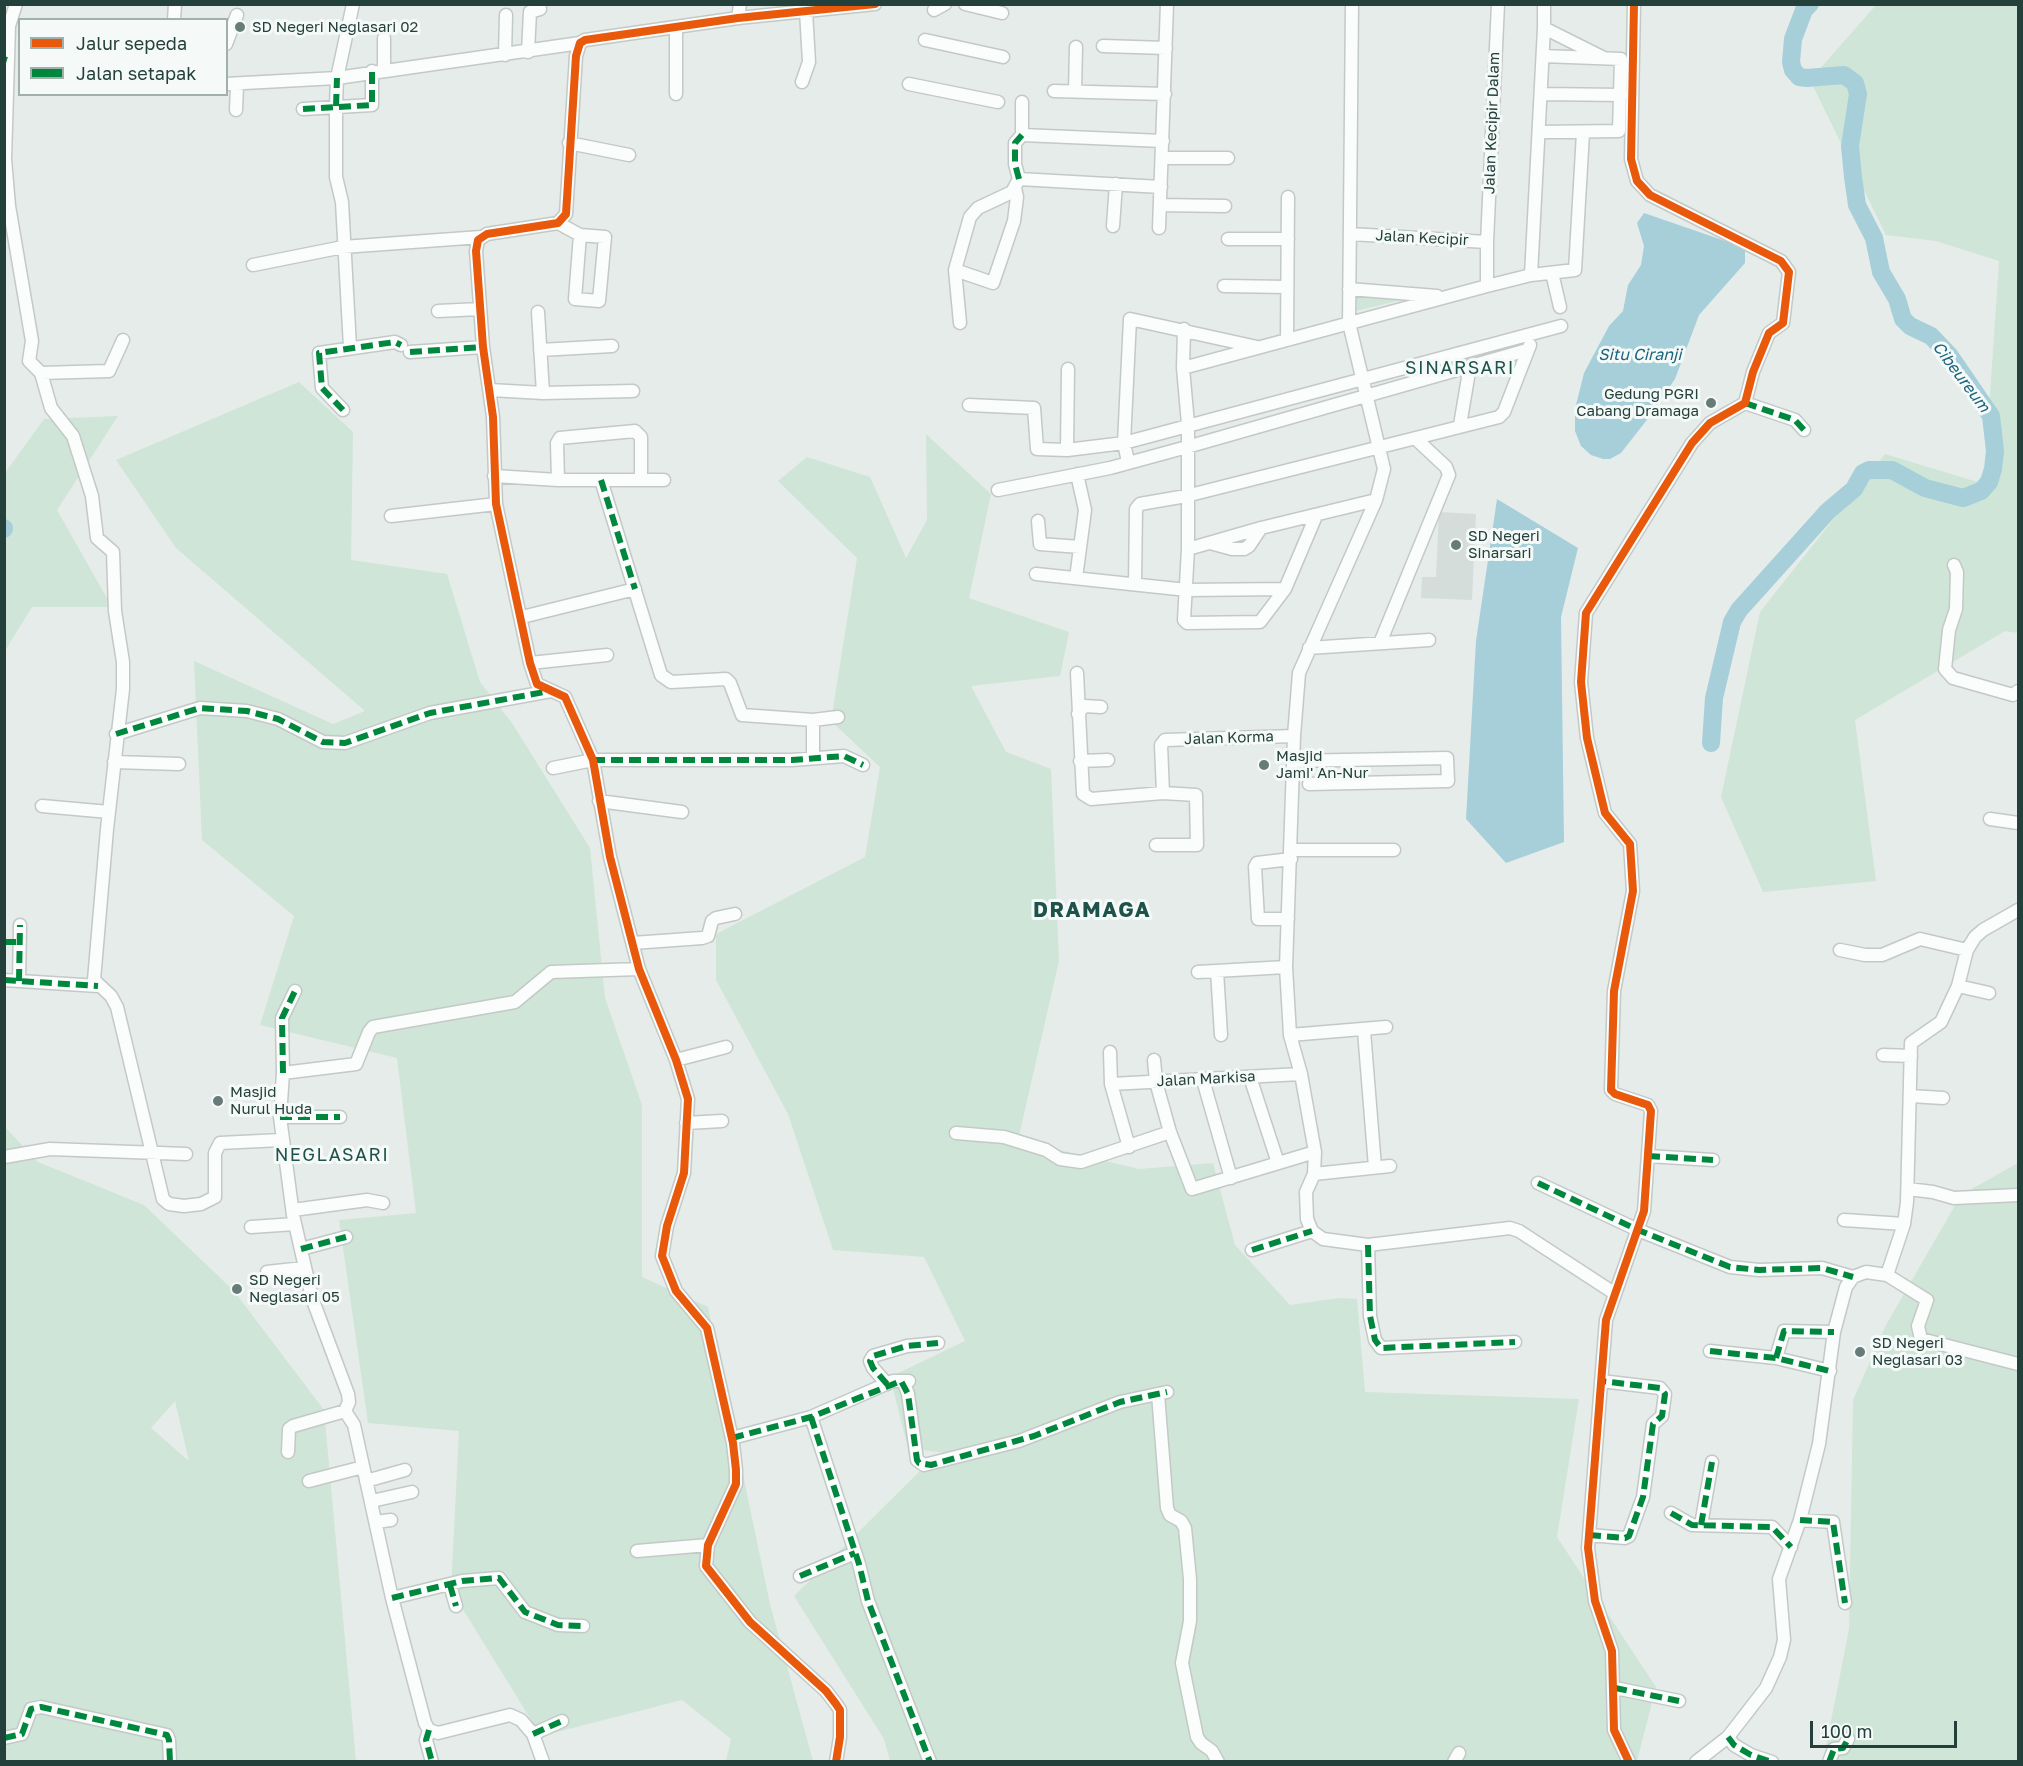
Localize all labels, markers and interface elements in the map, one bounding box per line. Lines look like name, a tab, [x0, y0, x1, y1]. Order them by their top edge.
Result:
legend	[18, 18, 228, 96]
place label: SD Negeri Neglasari 02	[252, 18, 418, 36]
marker: SD Negeri Neglasari 02	[233, 20, 247, 34]
text: Jalur sepeda	[76, 32, 187, 54]
street label: Jalan Kecipir Dalam	[1481, 52, 1503, 194]
text: Jalan setapak	[76, 62, 196, 84]
street label: Jalan Kecipir	[1375, 227, 1469, 249]
water label: Cibeureum	[1928, 338, 1994, 416]
water label: Situ Ciranji	[1598, 345, 1682, 365]
district label: SINARSARI	[1405, 357, 1515, 379]
place label: Gedung PGRI Cabang Dramaga	[1576, 385, 1699, 420]
marker: Gedung PGRI Cabang Dramaga	[1704, 396, 1718, 410]
place label: SD Negeri Sinarsari	[1468, 527, 1540, 562]
marker: SD Negeri Sinarsari	[1449, 538, 1463, 552]
street label: Jalan Korma	[1184, 727, 1274, 749]
place label: Masjid Jami' An-Nur	[1276, 747, 1368, 782]
marker: Masjid Jami' An-Nur	[1257, 758, 1271, 772]
district label: DRAMAGA	[1033, 897, 1151, 923]
street label: Jalan Markisa	[1156, 1067, 1256, 1091]
place label: Masjid Nurul Huda	[230, 1083, 312, 1118]
marker: Masjid Nurul Huda	[211, 1094, 225, 1108]
district label: NEGLASARI	[275, 1144, 389, 1166]
place label: SD Negeri Neglasari 05	[249, 1271, 340, 1306]
marker: SD Negeri Neglasari 05	[230, 1282, 244, 1296]
place label: SD Negeri Neglasari 03	[1872, 1334, 1963, 1369]
marker: SD Negeri Neglasari 03	[1853, 1345, 1867, 1359]
scale bar	[1813, 1709, 1960, 1747]
text: 100 m	[1821, 1720, 1872, 1742]

